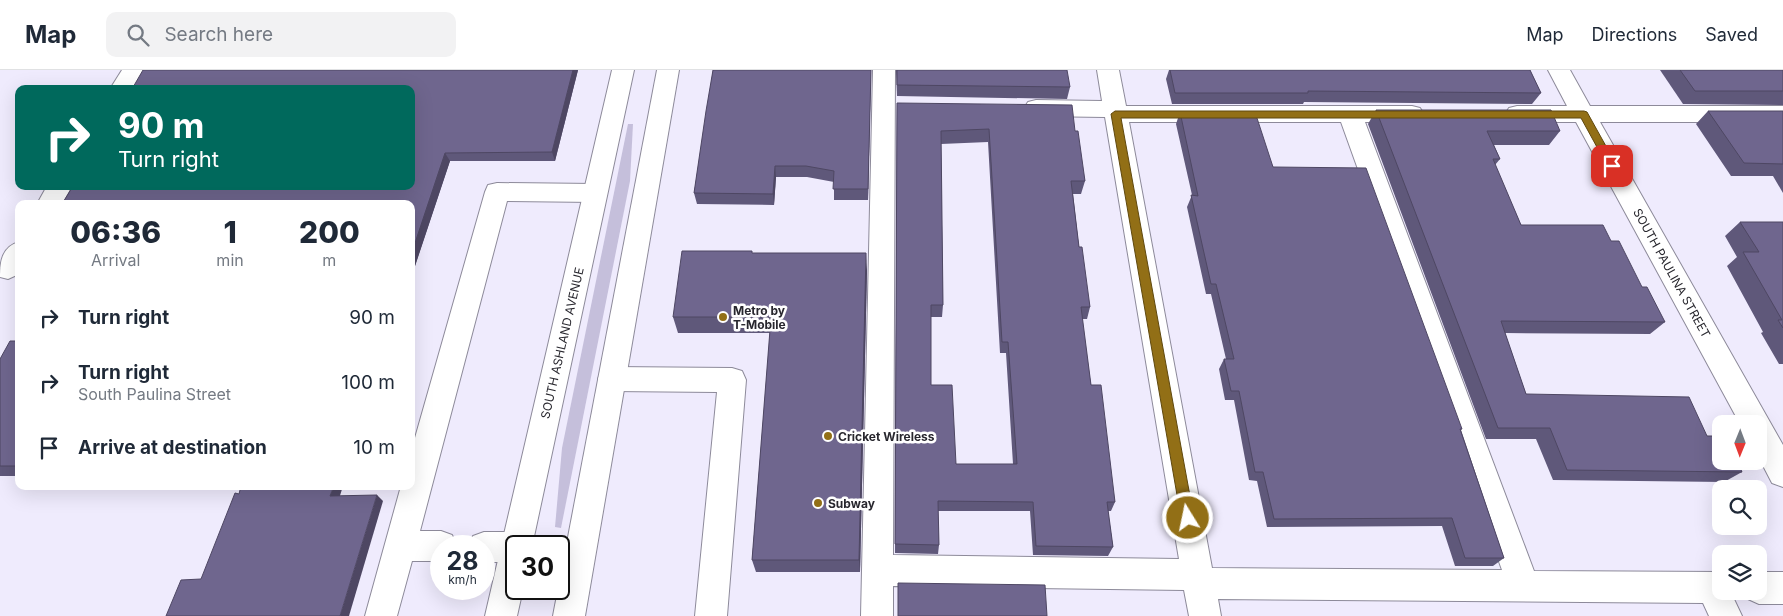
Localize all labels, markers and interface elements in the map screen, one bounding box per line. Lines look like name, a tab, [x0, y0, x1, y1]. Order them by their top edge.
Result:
search box	[106, 12, 456, 57]
text: Map	[25, 20, 76, 49]
icon: search	[124, 21, 152, 49]
text: Search here	[164, 23, 273, 46]
text: Map	[1526, 24, 1564, 45]
text: Directions	[1592, 24, 1677, 45]
text: Saved	[1705, 24, 1758, 45]
text: 90 m	[118, 104, 205, 146]
icon: right	[35, 105, 100, 170]
pin	[1591, 145, 1633, 187]
text: Turn right	[118, 146, 219, 172]
icon: arrive	[1598, 152, 1626, 180]
street label: SOUTH PAULINA STREET	[1630, 206, 1714, 341]
text: 06:36	[70, 214, 161, 250]
text: 1	[223, 214, 237, 250]
text: 200	[299, 214, 360, 250]
text: Arrival	[91, 250, 140, 270]
text: min	[216, 250, 244, 270]
text: m	[322, 250, 336, 270]
street label: SOUTH ASHLAND AVENUE	[537, 266, 587, 420]
place label: Metro by T-Mobile	[733, 303, 786, 332]
icon: right	[35, 304, 63, 332]
text: Turn right	[78, 306, 169, 329]
text: 90 m	[349, 306, 395, 329]
marker: Metro by T-Mobile	[717, 311, 729, 323]
text: Turn right	[78, 361, 169, 384]
icon: right	[35, 369, 63, 397]
text: 100 m	[341, 371, 395, 394]
text: South Paulina Street	[78, 384, 231, 404]
north arrow	[1712, 415, 1768, 470]
map controls	[1712, 415, 1767, 600]
place label: Cricket Wireless	[838, 429, 935, 444]
marker: Cricket Wireless	[822, 430, 834, 442]
icon: arrive	[35, 434, 63, 462]
text: Arrive at destination	[78, 436, 267, 459]
text: 10 m	[353, 436, 395, 459]
button: search	[1712, 480, 1767, 535]
position arrow	[1161, 491, 1213, 543]
place label: Subway	[828, 496, 876, 511]
marker: Subway	[812, 497, 824, 509]
speed limit sign: 30	[505, 535, 570, 600]
button: layers	[1712, 545, 1767, 600]
text: 28	[446, 546, 479, 576]
text: km/h	[448, 572, 477, 587]

